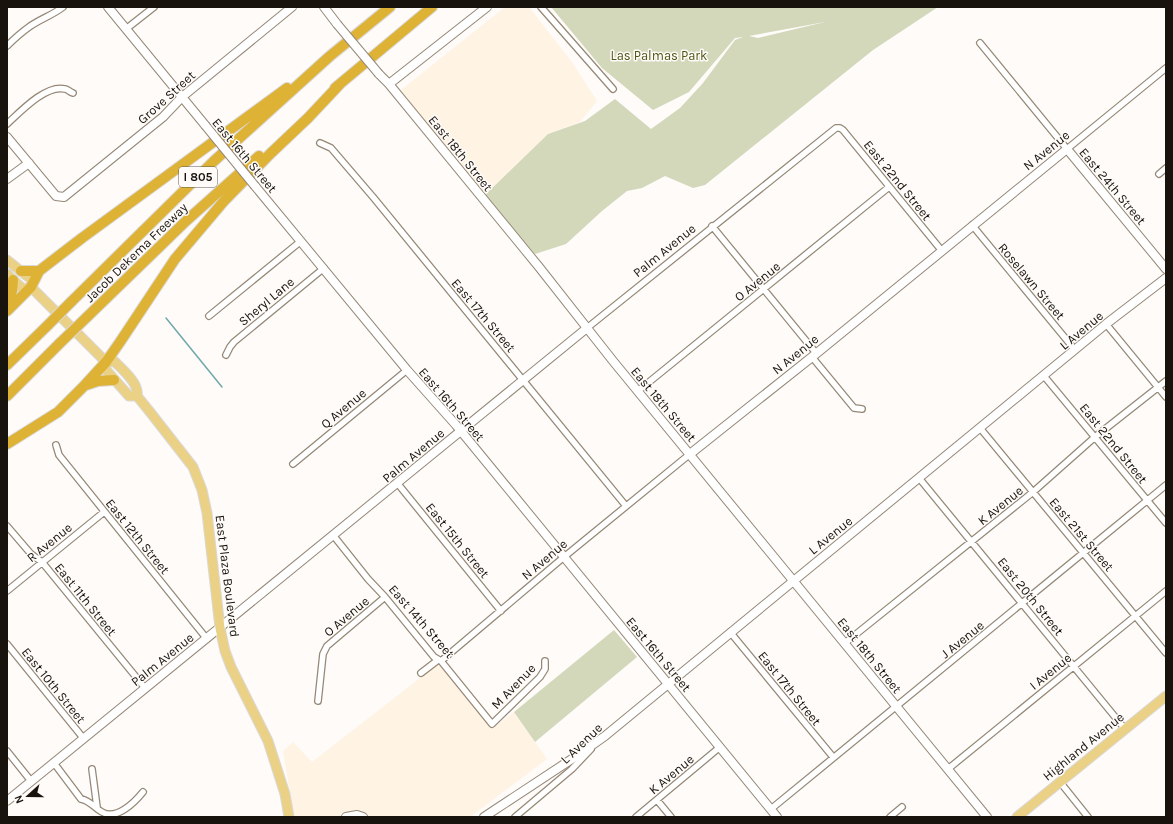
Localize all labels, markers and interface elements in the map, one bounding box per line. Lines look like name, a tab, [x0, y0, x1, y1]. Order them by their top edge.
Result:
park label: Las Palmas Park	[611, 48, 707, 63]
street label: Grove Street	[134, 68, 198, 127]
street label: East 18th Street	[425, 112, 496, 194]
street label: East 16th Street	[209, 115, 280, 196]
street label: N Avenue	[1020, 127, 1073, 173]
street label: East 22nd Street	[861, 137, 935, 223]
street label: East 24th Street	[1076, 145, 1149, 228]
road number: I 805	[179, 167, 217, 187]
street label: Jacob Dekema Freeway	[82, 200, 191, 305]
street label: Palm Avenue	[630, 220, 699, 280]
street label: Roselawn Street	[995, 240, 1068, 323]
street label: O Avenue	[732, 258, 783, 304]
street label: Sheryl Lane	[236, 274, 297, 329]
street label: East 17th Street	[449, 276, 519, 355]
street label: L Avenue	[1057, 308, 1106, 353]
street label: N Avenue	[769, 331, 822, 377]
street label: East 16th Street	[416, 364, 488, 444]
street label: East 18th Street	[628, 364, 699, 445]
street label: Q Avenue	[318, 385, 369, 432]
street label: East 22nd Street	[1077, 400, 1151, 486]
street label: Palm Avenue	[379, 425, 448, 486]
street label: K Avenue	[975, 482, 1026, 528]
street label: East 21st Street	[1046, 494, 1117, 574]
street label: East 12th Street	[103, 496, 173, 577]
street label: East 15th Street	[423, 500, 493, 581]
street label: L Avenue	[805, 513, 855, 558]
street label: East Plaza Boulevard	[213, 514, 242, 638]
street label: R Avenue	[24, 519, 75, 565]
street label: N Avenue	[519, 536, 570, 583]
street label: East 20th Street	[995, 554, 1067, 638]
street label: East 11th Street	[52, 560, 120, 639]
street label: East 14th Street	[386, 582, 458, 661]
street label: O Avenue	[321, 593, 372, 640]
street label: East 16th Street	[623, 614, 694, 695]
street label: East 18th Street	[834, 614, 905, 696]
street label: J Avenue	[938, 617, 987, 661]
street label: Palm Avenue	[128, 629, 197, 689]
street label: East 10th Street	[19, 645, 89, 726]
street label: East 17th Street	[755, 648, 824, 729]
street label: I Avenue	[1026, 650, 1075, 693]
street label: M Avenue	[488, 660, 539, 712]
street label: Highland Avenue	[1040, 709, 1127, 784]
street label: L Avenue	[557, 720, 605, 767]
street label: K Avenue	[646, 751, 697, 797]
north arrow	[8, 776, 48, 816]
text: N	[12, 793, 27, 805]

